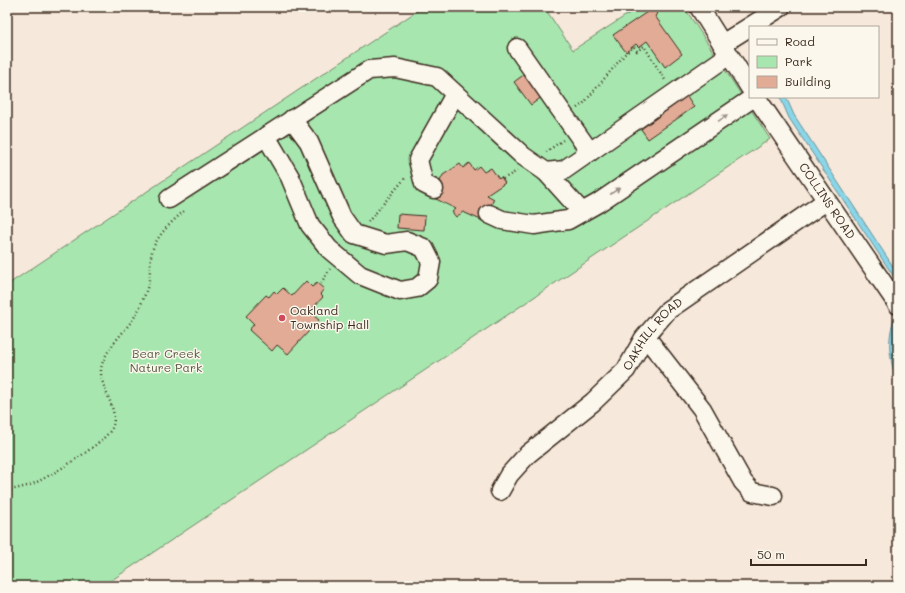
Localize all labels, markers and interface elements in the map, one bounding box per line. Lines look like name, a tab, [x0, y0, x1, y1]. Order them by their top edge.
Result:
legend	[749, 26, 879, 98]
text: Road	[785, 33, 815, 49]
text: Park	[785, 53, 812, 69]
text: Building	[785, 73, 831, 89]
one-way arrow	[718, 114, 728, 122]
street label: COLLINS ROAD	[796, 159, 860, 242]
one-way arrow	[610, 187, 621, 195]
street label: OAKHILL ROAD	[618, 293, 685, 373]
place label: Oakland Township Hall	[290, 302, 369, 332]
marker: Oakland Township Hall	[277, 313, 287, 323]
park label: Bear Creek Nature Park	[130, 345, 202, 375]
scale bar	[751, 541, 866, 567]
text: 50 m	[757, 546, 785, 562]

